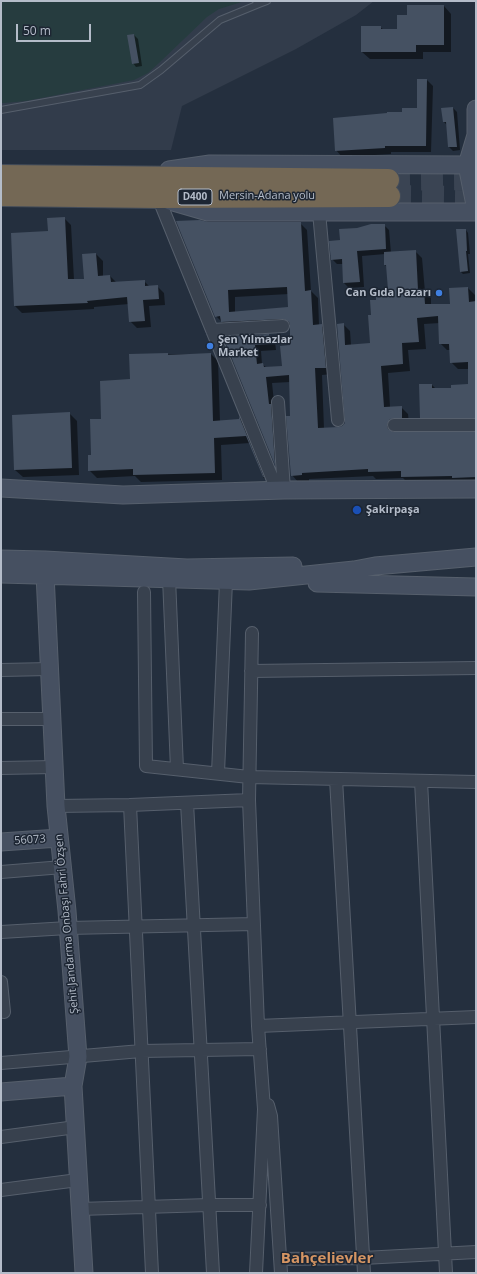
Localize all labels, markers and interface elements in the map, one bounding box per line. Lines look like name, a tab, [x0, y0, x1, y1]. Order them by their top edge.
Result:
scale bar	[18, 16, 93, 42]
text: 50 m	[23, 22, 51, 39]
road number: D400	[178, 189, 212, 205]
street label: Mersin-Adana yolu	[219, 189, 315, 203]
place label: Can Gıda Pazarı	[346, 286, 431, 300]
marker: Can Gıda Pazarı	[434, 288, 444, 298]
place label: Şen Yılmazlar Market	[218, 333, 292, 359]
marker: Şen Yılmazlar Market	[205, 341, 215, 351]
place label: Şakirpaşa	[366, 503, 420, 517]
marker: Şakirpaşa	[351, 504, 363, 516]
street label: 56073	[14, 832, 46, 848]
street label: Şehit Jandarma Onbaşı Fahri Özşen	[53, 834, 81, 1014]
district label: Bahçelievler	[281, 1250, 373, 1268]

